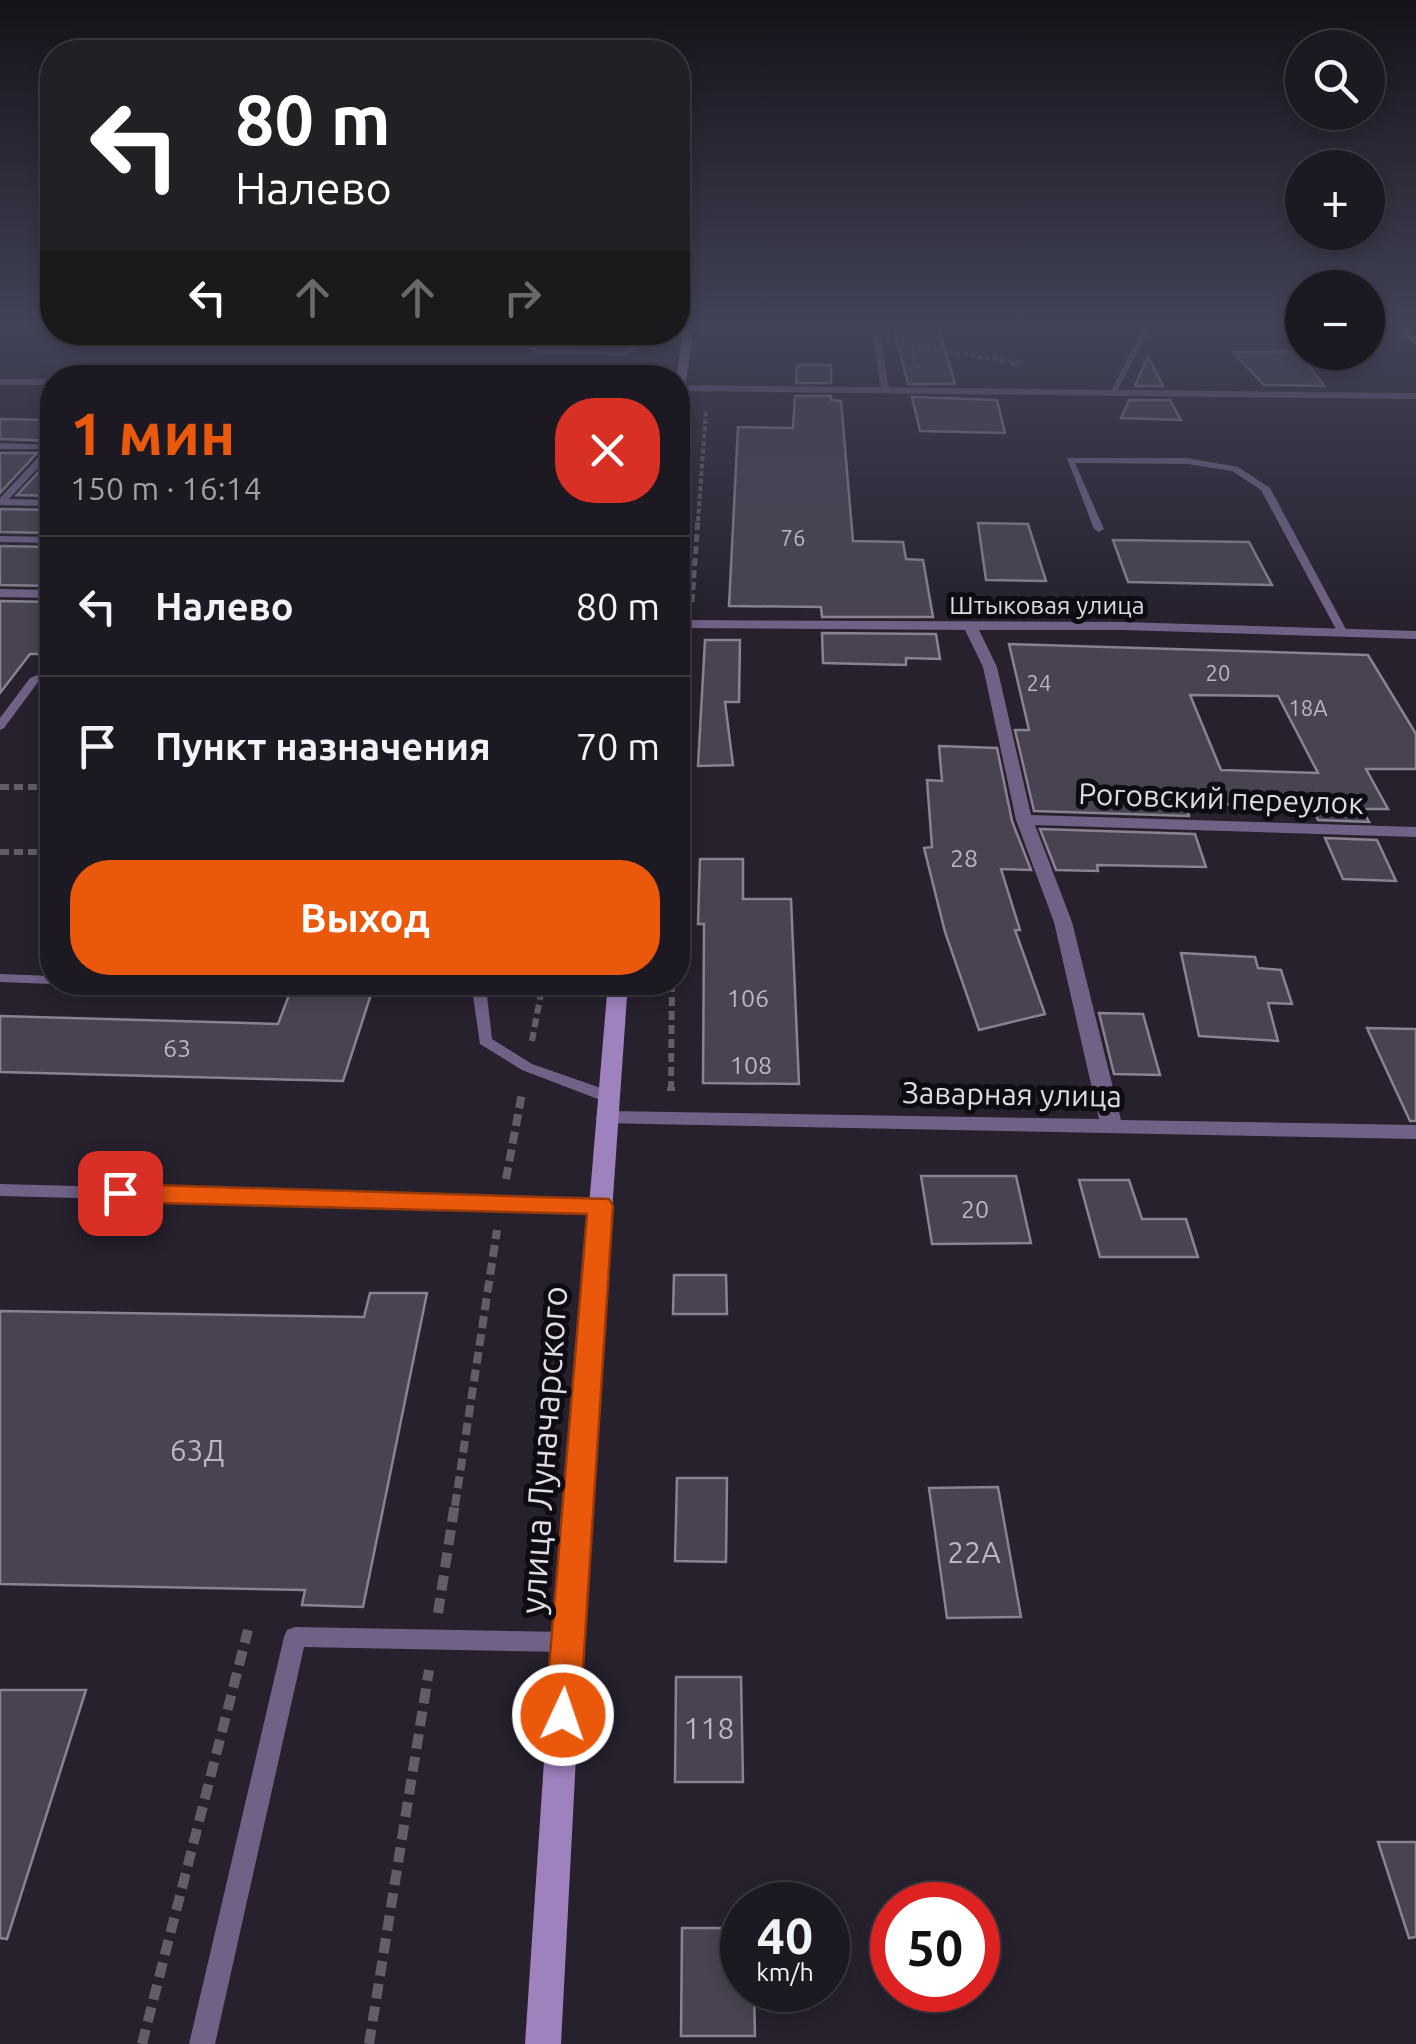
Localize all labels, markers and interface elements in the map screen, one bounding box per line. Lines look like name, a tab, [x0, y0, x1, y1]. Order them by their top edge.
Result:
map controls	[1285, 30, 1385, 370]
button: search	[1285, 30, 1385, 130]
icon: left	[70, 80, 200, 210]
text: 80 m	[235, 80, 391, 158]
button: +	[1285, 150, 1385, 250]
text: Налево	[235, 162, 392, 213]
icon: left	[180, 270, 235, 325]
icon: ahead	[285, 270, 340, 325]
icon: ahead	[390, 270, 445, 325]
icon: right	[495, 270, 550, 325]
button: −	[1285, 270, 1385, 370]
button: close	[555, 398, 660, 503]
text: 1 мин	[70, 399, 235, 466]
text: 150 m · 16:14	[70, 470, 262, 506]
house number: 76	[781, 525, 805, 550]
icon: left	[70, 579, 125, 634]
text: Налево	[155, 585, 294, 627]
text: 80 m	[576, 585, 660, 627]
street label: Штыковая улица	[949, 591, 1145, 619]
house number: 20	[1206, 660, 1230, 685]
house number: 24	[1027, 670, 1051, 695]
house number: 18А	[1288, 695, 1328, 720]
icon: arrive	[70, 719, 125, 774]
text: Пункт назначения	[155, 725, 491, 767]
text: 70 m	[576, 725, 660, 767]
street label: Роговский переулок	[1078, 776, 1364, 820]
house number: 28	[950, 844, 978, 872]
button: Выход	[70, 860, 660, 975]
house number: 106	[727, 984, 769, 1012]
house number: 63	[163, 1034, 191, 1062]
house number: 108	[730, 1051, 772, 1079]
street label: Заварная улица	[902, 1075, 1122, 1113]
pin	[78, 1151, 163, 1236]
icon: arrive	[93, 1166, 148, 1221]
house number: 20	[961, 1195, 989, 1223]
street label: улица Луначарского	[512, 1285, 574, 1615]
house number: 63Д	[170, 1433, 224, 1467]
house number: 22А	[947, 1535, 1001, 1569]
position arrow	[511, 1663, 615, 1767]
house number: 118	[684, 1711, 734, 1745]
speed limit sign: 50	[870, 1882, 1000, 2012]
text: 40	[757, 1907, 813, 1963]
text: km/h	[756, 1958, 814, 1986]

